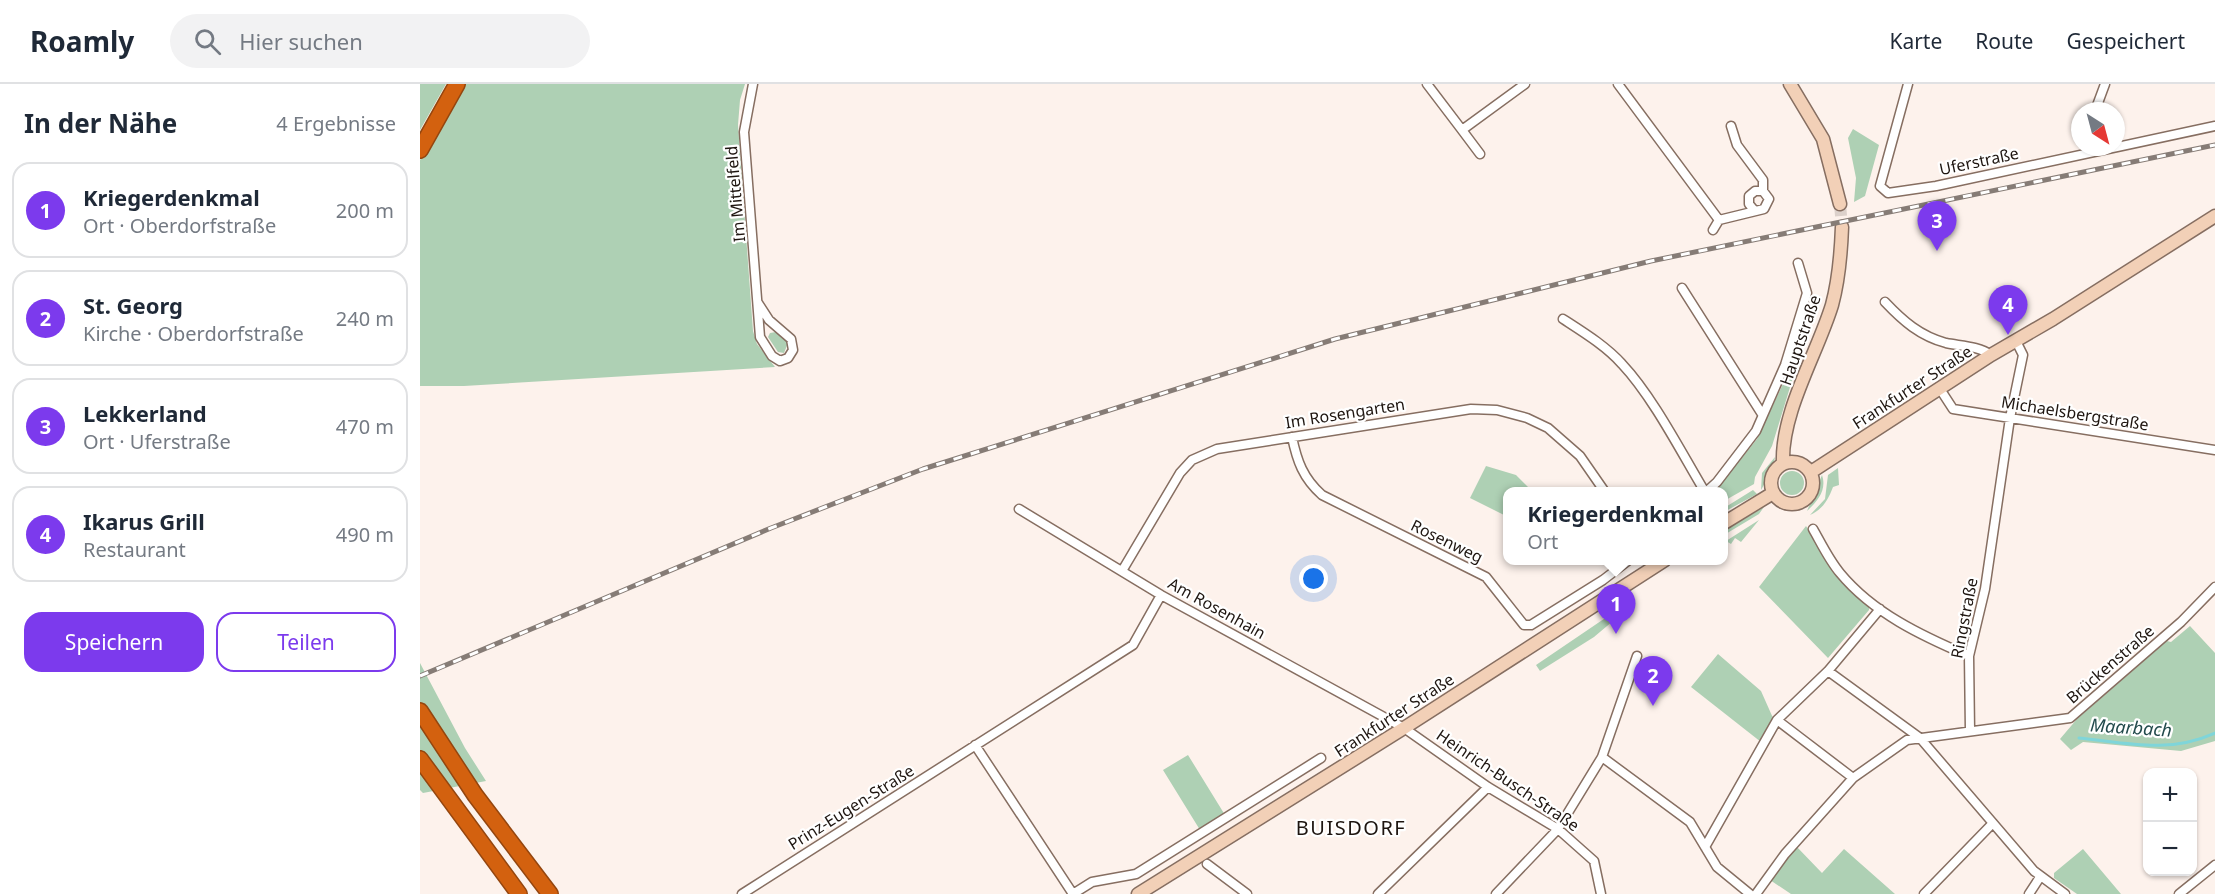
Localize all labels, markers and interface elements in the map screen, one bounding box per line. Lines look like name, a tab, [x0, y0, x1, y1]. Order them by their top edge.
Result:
search box	[170, 14, 590, 68]
text: Roamly	[30, 22, 134, 60]
icon: search	[191, 25, 224, 58]
text: Hier suchen	[239, 26, 363, 56]
text: Karte	[1889, 27, 1942, 55]
text: Route	[1975, 27, 2033, 55]
text: Gespeichert	[2066, 27, 2185, 55]
north arrow	[2071, 102, 2125, 156]
text: In der Nähe	[24, 105, 177, 141]
text: 4 Ergebnisse	[276, 110, 396, 137]
street label: Uferstraße	[1937, 142, 2021, 180]
street label: Im Mittelfeld	[720, 145, 750, 243]
text: Kriegerdenkmal	[83, 182, 260, 212]
text: 1	[40, 197, 51, 224]
text: 200 m	[336, 197, 394, 224]
pin: 3	[1918, 202, 1957, 251]
text: Ort · Oberdorfstraße	[83, 212, 276, 239]
pin: 4	[1988, 286, 2028, 335]
text: St. Georg	[83, 290, 183, 320]
street label: Hauptstraße	[1774, 292, 1826, 388]
text: 2	[40, 305, 51, 332]
text: 240 m	[336, 305, 394, 332]
text: Kirche · Oberdorfstraße	[83, 320, 304, 347]
street label: Frankfurter Straße	[1848, 340, 1976, 434]
street label: Michaelsbergstraße	[2000, 390, 2150, 436]
street label: Im Rosengarten	[1284, 393, 1406, 433]
text: Lekkerland	[83, 398, 207, 428]
text: 3	[40, 413, 51, 440]
text: 470 m	[336, 413, 394, 440]
text: Ort · Uferstraße	[83, 428, 231, 455]
popup	[1503, 487, 1728, 565]
text: Kriegerdenkmal	[1527, 498, 1704, 528]
text: Ikarus Grill	[83, 506, 205, 536]
street label: Rosenweg	[1407, 514, 1487, 568]
text: 4	[40, 521, 51, 548]
text: 490 m	[336, 521, 394, 548]
text: Ort	[1527, 528, 1558, 555]
text: Restaurant	[83, 536, 186, 563]
your location	[1299, 564, 1328, 593]
street label: Am Rosenhain	[1164, 572, 1270, 644]
street label: Ringstraße	[1945, 576, 1983, 660]
pin: 1	[1596, 584, 1636, 634]
button: Speichern	[24, 612, 204, 672]
button: Teilen	[216, 612, 396, 672]
street label: Brückenstraße	[2061, 620, 2159, 708]
pin: 2	[1634, 656, 1672, 706]
street label: Frankfurter Straße	[1330, 668, 1458, 762]
water label: Maarbach	[2089, 712, 2173, 742]
street label: Heinrich-Busch-Straße	[1432, 724, 1584, 836]
street label: Prinz-Eugen-Straße	[784, 759, 918, 855]
map controls	[2143, 768, 2197, 876]
button: +	[2143, 768, 2197, 822]
district label: BUISDORF	[1296, 814, 1406, 841]
button: −	[2143, 822, 2197, 876]

